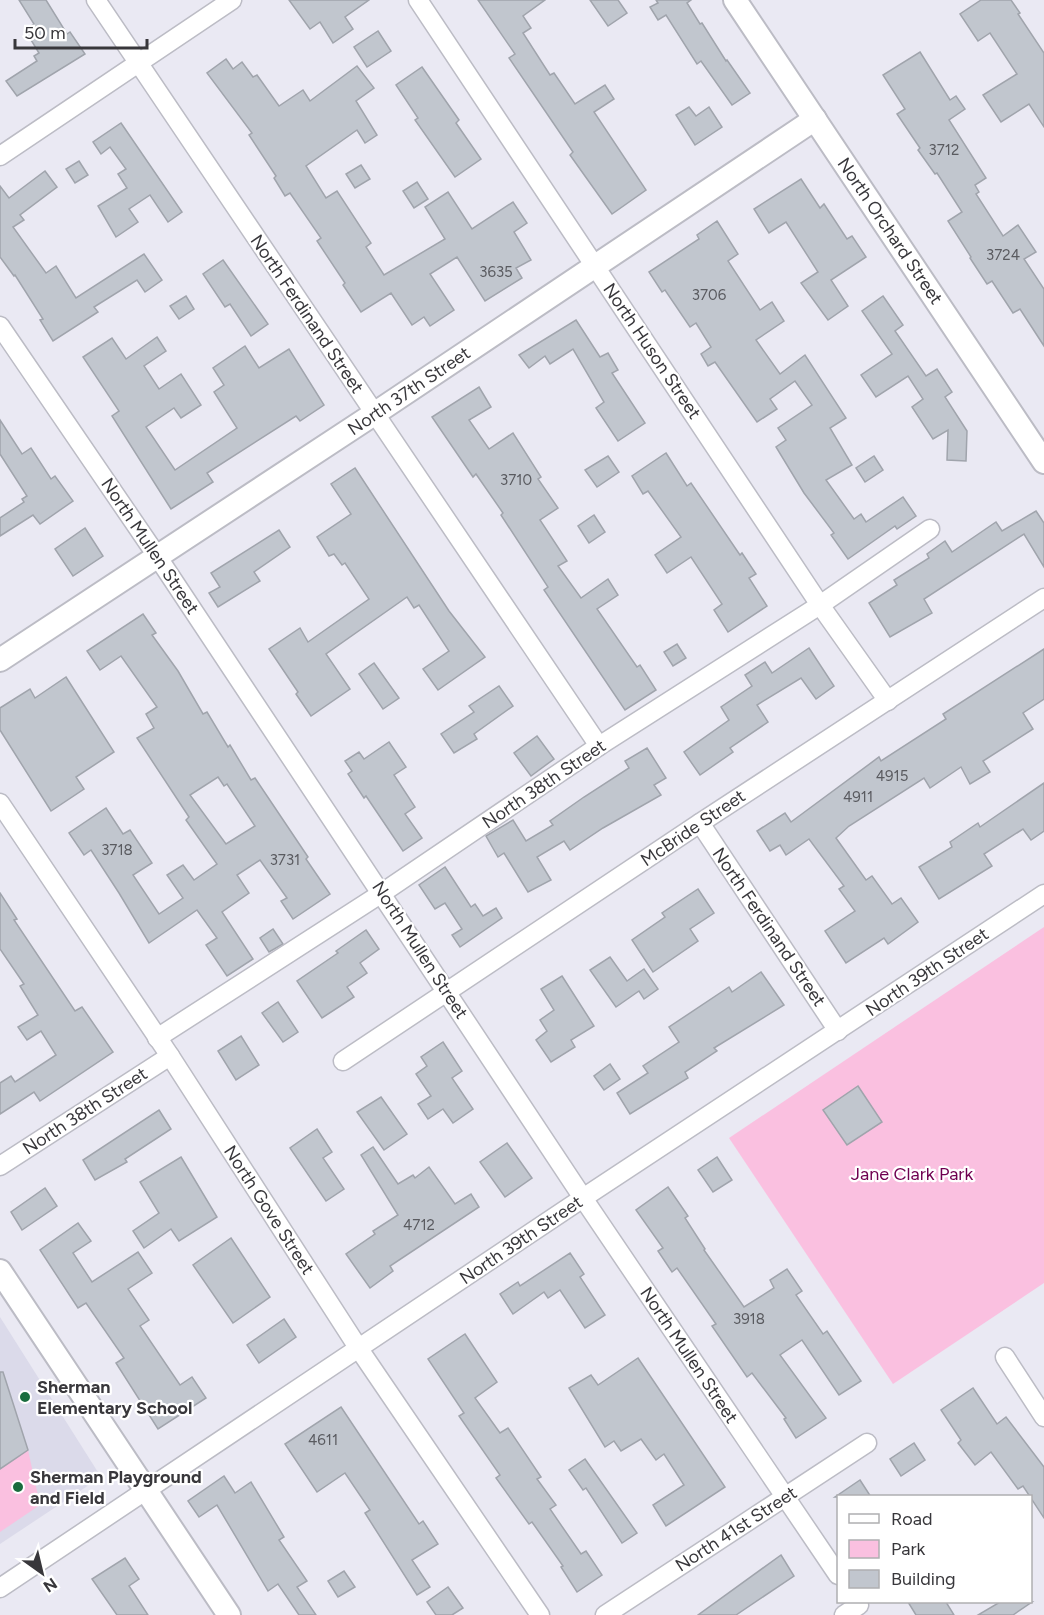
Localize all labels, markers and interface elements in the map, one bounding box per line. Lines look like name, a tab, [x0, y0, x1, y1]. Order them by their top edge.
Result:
scale bar	[15, 12, 147, 50]
text: 50 m	[24, 22, 66, 44]
house number: 3712	[929, 141, 959, 159]
street label: North Orchard Street	[833, 153, 947, 309]
street label: North Ferdinand Street	[246, 230, 368, 398]
house number: 3724	[986, 246, 1020, 264]
house number: 3635	[479, 263, 513, 281]
street label: North Huson Street	[598, 279, 706, 423]
house number: 3706	[692, 286, 727, 304]
street label: North 37th Street	[344, 342, 475, 440]
house number: 3710	[500, 471, 532, 489]
street label: North Mullen Street	[96, 474, 204, 618]
street label: North 38th Street	[478, 734, 610, 833]
house number: 4915	[876, 767, 908, 785]
street label: McBride Street	[637, 785, 750, 871]
house number: 4911	[843, 788, 873, 806]
house number: 3718	[101, 841, 133, 859]
street label: North Ferdinand Street	[708, 843, 830, 1011]
house number: 3731	[270, 851, 300, 869]
street label: North Mullen Street	[367, 877, 473, 1023]
street label: North 39th Street	[861, 923, 993, 1021]
street label: North 38th Street	[19, 1062, 152, 1160]
street label: North Gove Street	[219, 1141, 319, 1279]
park label: Jane Clark Park	[851, 1163, 973, 1185]
street label: North 39th Street	[455, 1191, 587, 1289]
house number: 4712	[403, 1216, 435, 1234]
street label: North Mullen Street	[635, 1283, 743, 1427]
house number: 3918	[733, 1310, 765, 1328]
place label: Sherman Elementary School	[37, 1376, 192, 1419]
marker: Sherman Elementary School	[18, 1390, 32, 1404]
house number: 4611	[308, 1431, 338, 1449]
place label: Sherman Playground and Field	[30, 1466, 202, 1509]
marker: Sherman Playground and Field	[11, 1480, 25, 1494]
street label: North 41st Street	[671, 1481, 801, 1576]
legend	[837, 1495, 1032, 1603]
text: Road	[891, 1508, 932, 1530]
text: Park	[891, 1538, 926, 1560]
north arrow	[12, 1543, 72, 1603]
text: Building	[891, 1568, 956, 1590]
text: N	[40, 1574, 61, 1596]

